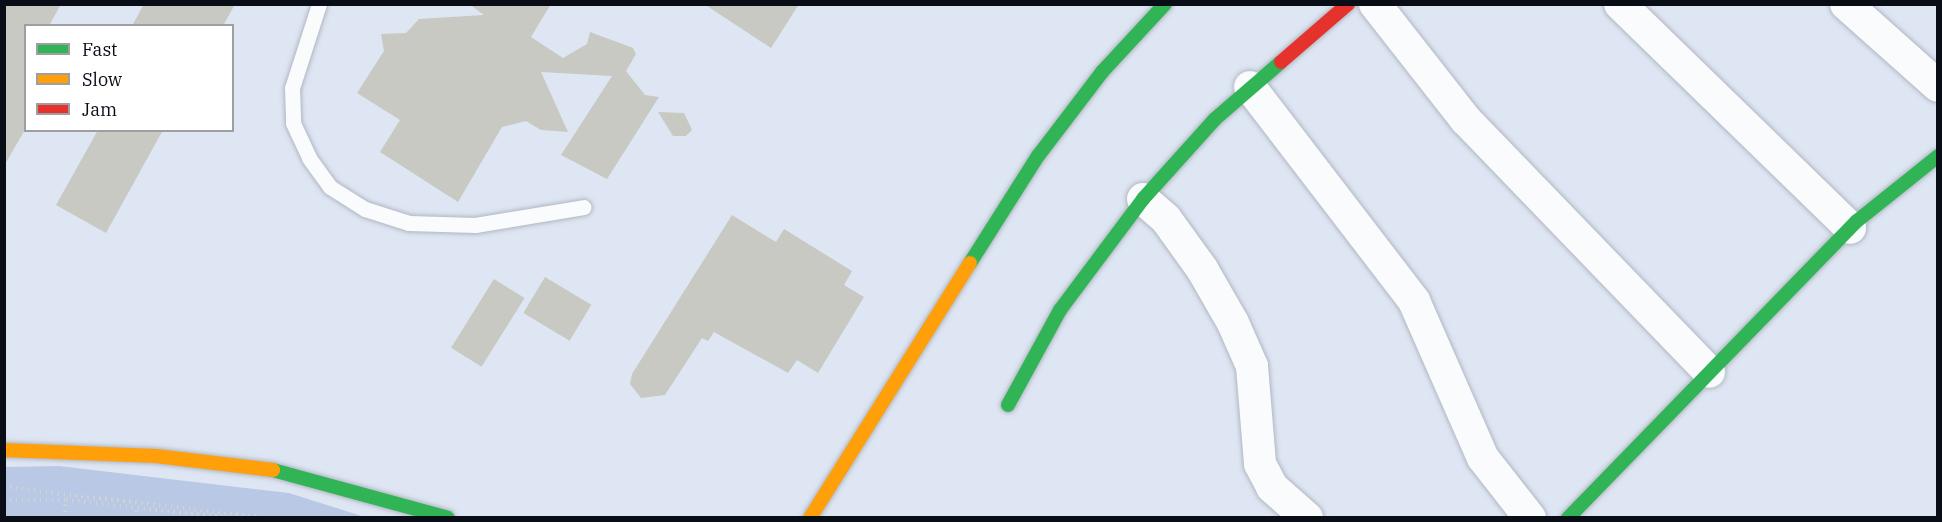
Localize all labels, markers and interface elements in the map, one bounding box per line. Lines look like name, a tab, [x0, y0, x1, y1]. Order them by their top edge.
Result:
legend	[24, 24, 234, 132]
text: Fast	[82, 38, 117, 61]
text: Slow	[82, 68, 122, 91]
text: Jam	[82, 98, 117, 121]

